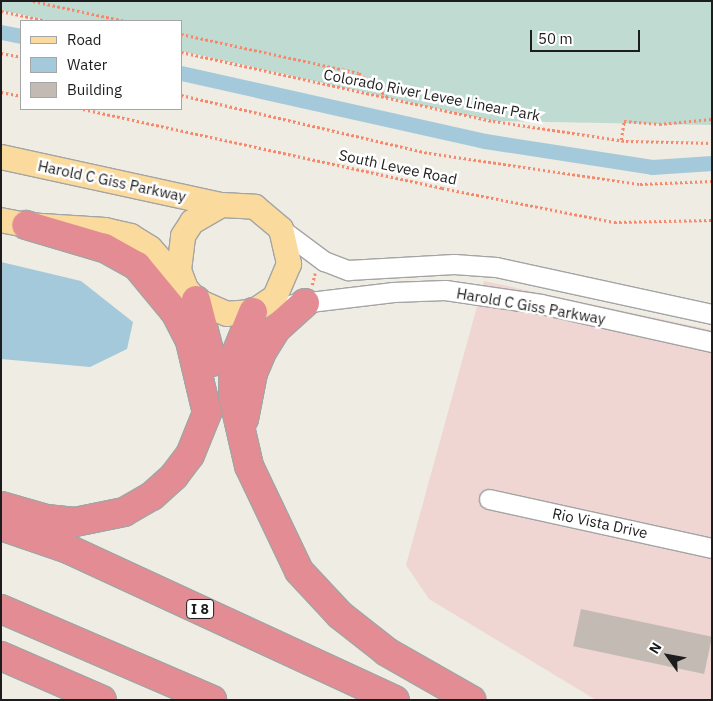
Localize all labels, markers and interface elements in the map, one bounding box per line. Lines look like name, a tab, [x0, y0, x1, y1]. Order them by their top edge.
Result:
legend	[20, 20, 182, 110]
scale bar	[533, 20, 643, 52]
text: 50 m	[538, 29, 573, 48]
text: Road	[67, 30, 102, 49]
text: Water	[67, 55, 107, 74]
street label: Colorado River Levee Linear Park	[322, 65, 542, 125]
text: Building	[67, 80, 122, 99]
street label: South Levee Road	[337, 146, 459, 188]
street label: Harold C Giss Parkway	[36, 156, 188, 206]
street label: Harold C Giss Parkway	[455, 284, 607, 328]
street label: Rio Vista Drive	[551, 504, 649, 542]
road number: I 8	[185, 598, 215, 620]
north arrow	[643, 631, 693, 681]
text: N	[645, 639, 666, 657]

